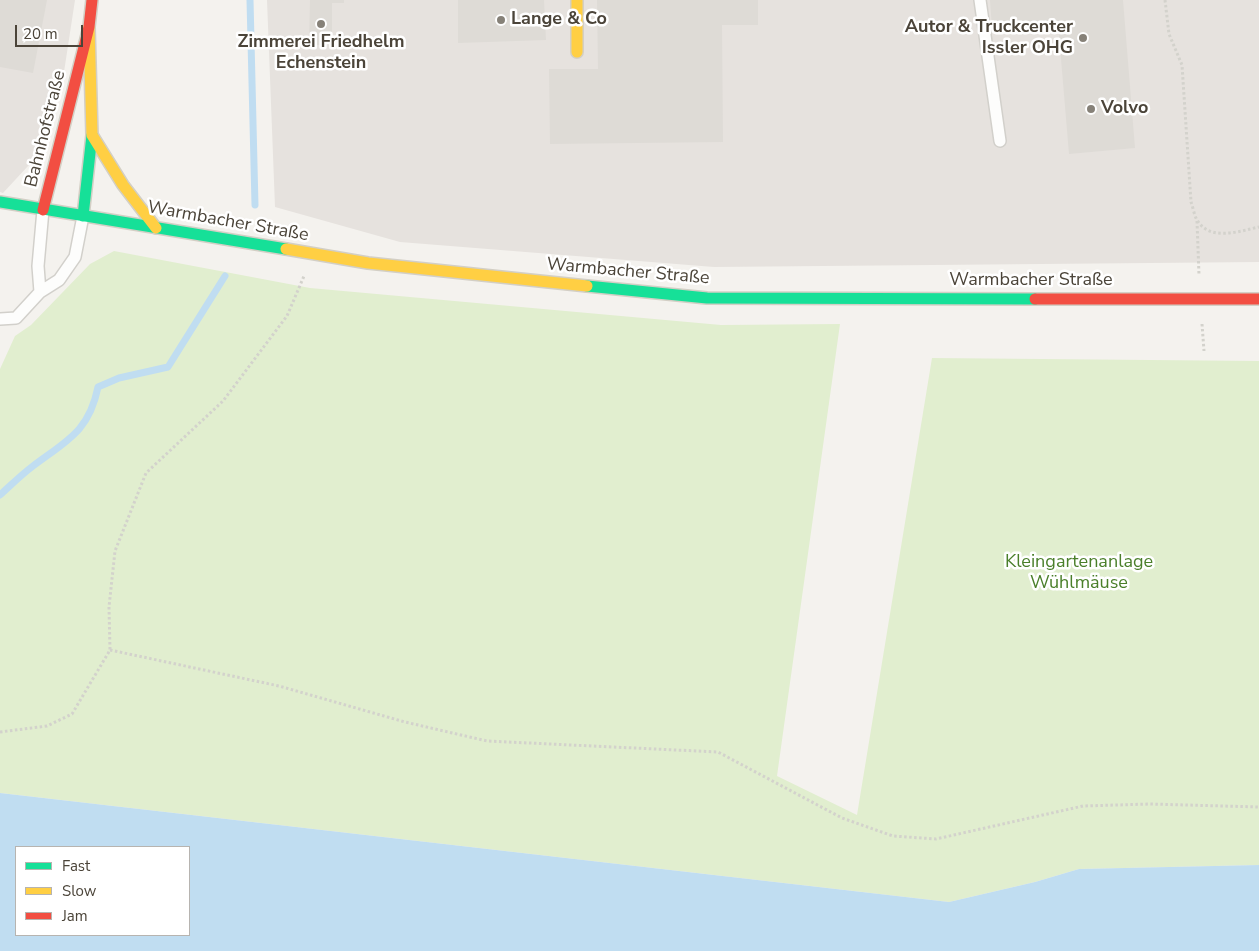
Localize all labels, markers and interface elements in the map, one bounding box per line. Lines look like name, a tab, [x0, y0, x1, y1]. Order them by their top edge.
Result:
place label: Lange & Co	[511, 9, 607, 31]
marker: Lange & Co	[495, 14, 507, 26]
scale bar	[18, 15, 85, 47]
place label: Autor & Truckcenter Issler OHG	[905, 17, 1073, 59]
marker: Zimmerei Friedhelm Echenstein	[315, 18, 327, 30]
text: 20 m	[23, 24, 58, 44]
place label: Zimmerei Friedhelm Echenstein	[238, 32, 404, 74]
marker: Autor & Truckcenter Issler OHG	[1077, 32, 1089, 44]
street label: Bahnhofstraße	[21, 68, 71, 190]
place label: Volvo	[1101, 98, 1148, 120]
marker: Volvo	[1085, 103, 1097, 115]
street label: Warmbacher Straße	[146, 197, 310, 247]
street label: Warmbacher Straße	[546, 254, 710, 290]
street label: Warmbacher Straße	[949, 270, 1113, 292]
park label: Kleingartenanlage Wühlmäuse	[1005, 552, 1153, 594]
legend	[15, 846, 190, 936]
text: Fast	[62, 856, 90, 876]
text: Slow	[62, 881, 96, 901]
text: Jam	[62, 906, 88, 926]

